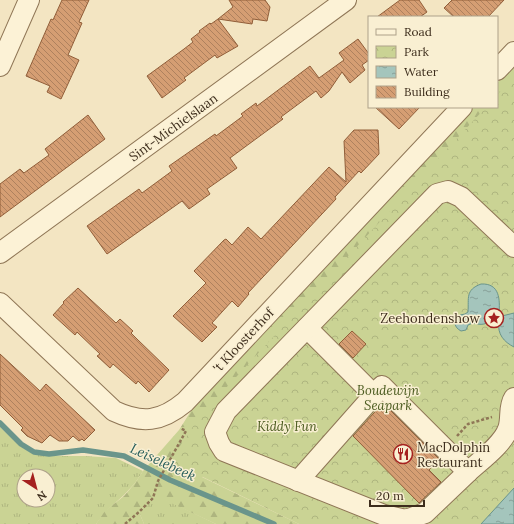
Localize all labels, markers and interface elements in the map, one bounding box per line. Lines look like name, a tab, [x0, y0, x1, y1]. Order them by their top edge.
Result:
legend	[368, 16, 498, 108]
text: Road	[404, 24, 432, 39]
text: Park	[404, 44, 430, 59]
text: Water	[404, 64, 439, 79]
text: Building	[404, 84, 450, 99]
street label: Sint-Michielslaan	[126, 90, 221, 165]
street label: 't Kloosterhof	[209, 303, 279, 376]
place icon: Zeehondenshow	[483, 307, 505, 329]
place label: Zeehondenshow	[380, 310, 481, 327]
park label: Boudewijn Seapark	[357, 382, 419, 414]
park label: Kiddy Fun	[257, 418, 317, 435]
water label: Leiselebeek	[127, 439, 199, 485]
place label: MacDolphin Restaurant	[417, 439, 490, 471]
restaurant icon: MacDolphin Restaurant	[392, 443, 414, 465]
north arrow	[16, 468, 56, 508]
scale bar	[370, 482, 424, 508]
text: N	[34, 488, 49, 505]
text: 20 m	[376, 488, 404, 503]

